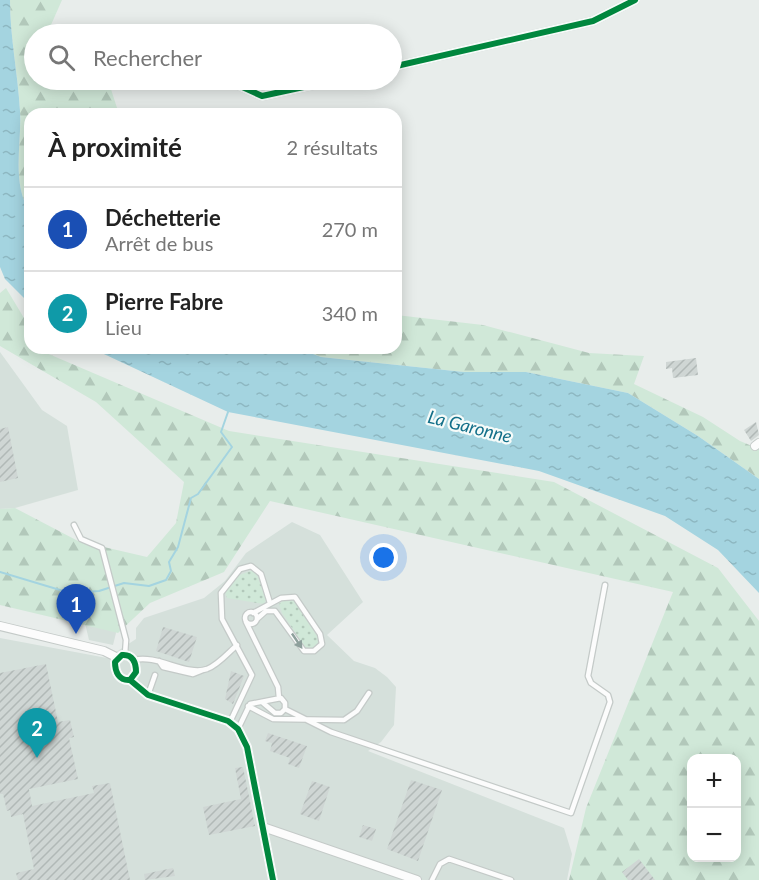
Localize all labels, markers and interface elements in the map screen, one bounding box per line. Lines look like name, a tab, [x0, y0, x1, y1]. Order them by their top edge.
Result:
search box	[24, 24, 402, 90]
icon: search	[45, 41, 78, 74]
text: Rechercher	[93, 44, 202, 71]
text: À proximité	[48, 131, 182, 163]
text: 2 résultats	[287, 135, 378, 159]
text: Déchetterie	[105, 204, 221, 231]
text: 1	[62, 217, 73, 241]
text: 270 m	[322, 217, 378, 241]
text: Arrêt de bus	[105, 231, 213, 255]
text: Pierre Fabre	[105, 288, 223, 315]
text: 2	[62, 301, 73, 325]
text: 340 m	[322, 301, 378, 325]
text: Lieu	[105, 315, 142, 339]
water label: La Garonne	[426, 405, 514, 447]
your location	[369, 543, 398, 572]
pin: 1	[56, 584, 96, 634]
one-way arrow	[291, 632, 303, 648]
pin: 2	[18, 708, 57, 758]
map controls	[687, 754, 741, 862]
button: +	[687, 754, 741, 808]
button: −	[687, 808, 741, 862]

